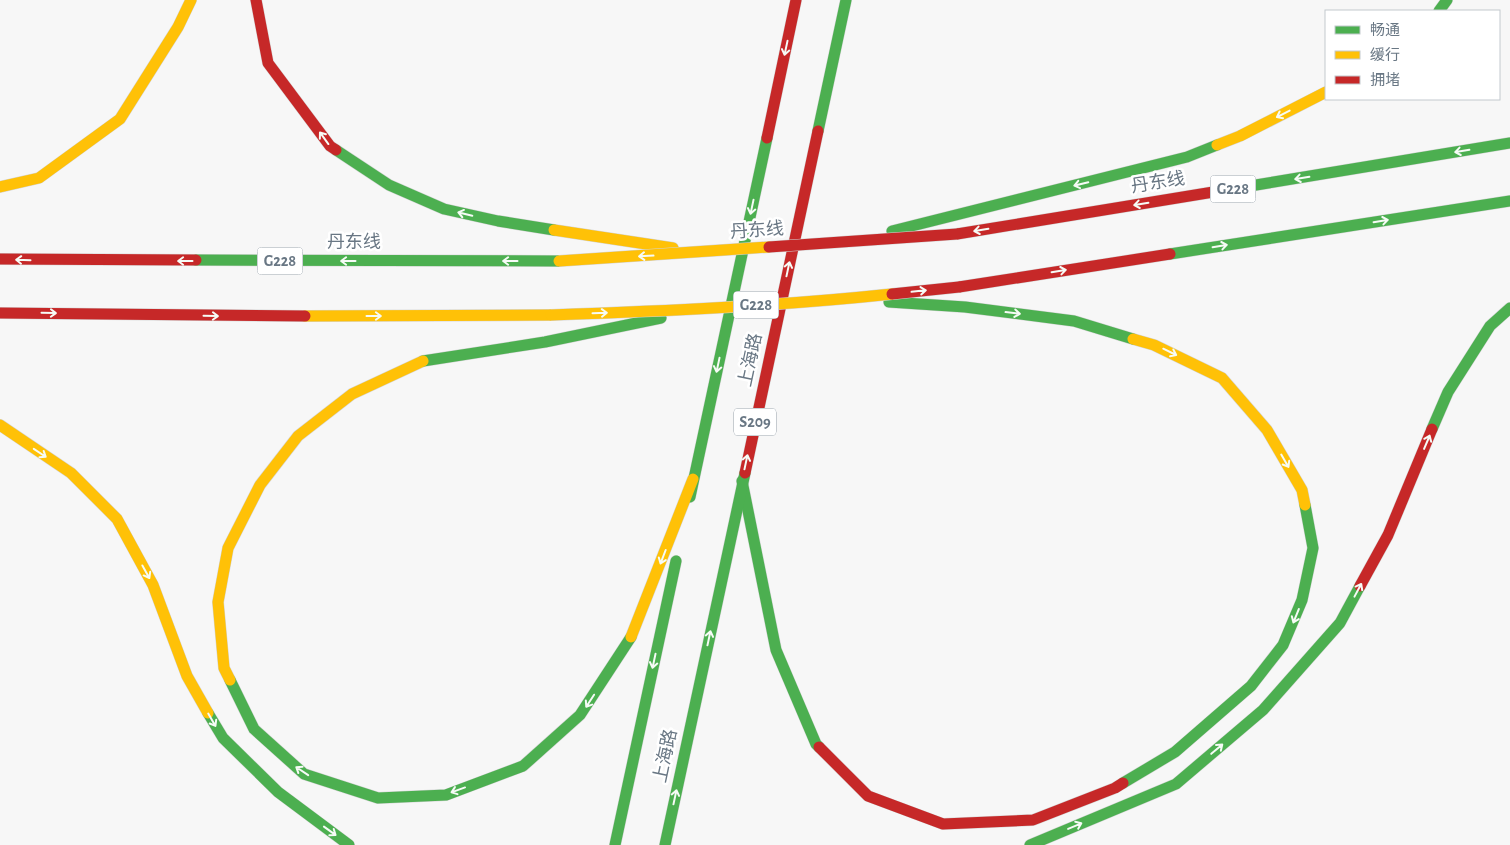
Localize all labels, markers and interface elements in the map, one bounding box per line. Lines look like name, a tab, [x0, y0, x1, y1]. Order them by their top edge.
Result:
legend	[1325, 10, 1500, 100]
text: 畅通	[1370, 22, 1400, 38]
one-way arrow	[781, 39, 790, 55]
text: 缓行	[1370, 47, 1400, 63]
text: 拥堵	[1370, 72, 1400, 88]
one-way arrow	[1276, 110, 1291, 119]
one-way arrow	[319, 131, 329, 145]
one-way arrow	[1454, 147, 1470, 157]
street label: 丹东线	[1130, 168, 1186, 196]
one-way arrow	[1294, 173, 1310, 183]
road number: G228	[1210, 175, 1256, 202]
one-way arrow	[1073, 180, 1089, 189]
one-way arrow	[747, 198, 756, 214]
one-way arrow	[1134, 199, 1150, 209]
one-way arrow	[458, 208, 474, 218]
one-way arrow	[1372, 216, 1388, 226]
street label: 丹东线	[729, 218, 785, 242]
one-way arrow	[973, 225, 989, 235]
street label: 丹东线	[327, 232, 381, 252]
one-way arrow	[1212, 241, 1228, 251]
road number: G228	[258, 248, 302, 274]
one-way arrow	[639, 251, 655, 260]
one-way arrow	[15, 255, 31, 264]
one-way arrow	[178, 256, 194, 266]
one-way arrow	[340, 256, 356, 266]
one-way arrow	[503, 256, 519, 266]
one-way arrow	[784, 262, 793, 278]
one-way arrow	[1051, 266, 1067, 276]
one-way arrow	[911, 286, 927, 296]
road number: G228	[734, 292, 778, 318]
one-way arrow	[40, 308, 56, 318]
one-way arrow	[1005, 308, 1021, 318]
one-way arrow	[592, 309, 608, 318]
one-way arrow	[202, 311, 219, 321]
one-way arrow	[365, 311, 381, 321]
street label: 上海路	[735, 331, 765, 388]
one-way arrow	[1162, 348, 1177, 358]
one-way arrow	[713, 357, 722, 373]
road number: S209	[734, 408, 776, 436]
one-way arrow	[1423, 435, 1432, 450]
one-way arrow	[33, 448, 47, 458]
one-way arrow	[1280, 454, 1290, 469]
one-way arrow	[742, 455, 752, 471]
one-way arrow	[658, 549, 667, 564]
one-way arrow	[141, 565, 151, 580]
one-way arrow	[1354, 583, 1364, 598]
one-way arrow	[1290, 608, 1299, 623]
one-way arrow	[705, 631, 714, 647]
one-way arrow	[649, 653, 659, 669]
one-way arrow	[584, 694, 594, 708]
one-way arrow	[208, 712, 218, 727]
street label: 上海路	[650, 727, 680, 784]
one-way arrow	[1210, 744, 1223, 755]
one-way arrow	[295, 766, 309, 776]
one-way arrow	[451, 786, 467, 795]
one-way arrow	[671, 790, 680, 806]
one-way arrow	[1068, 821, 1083, 830]
one-way arrow	[323, 825, 336, 836]

